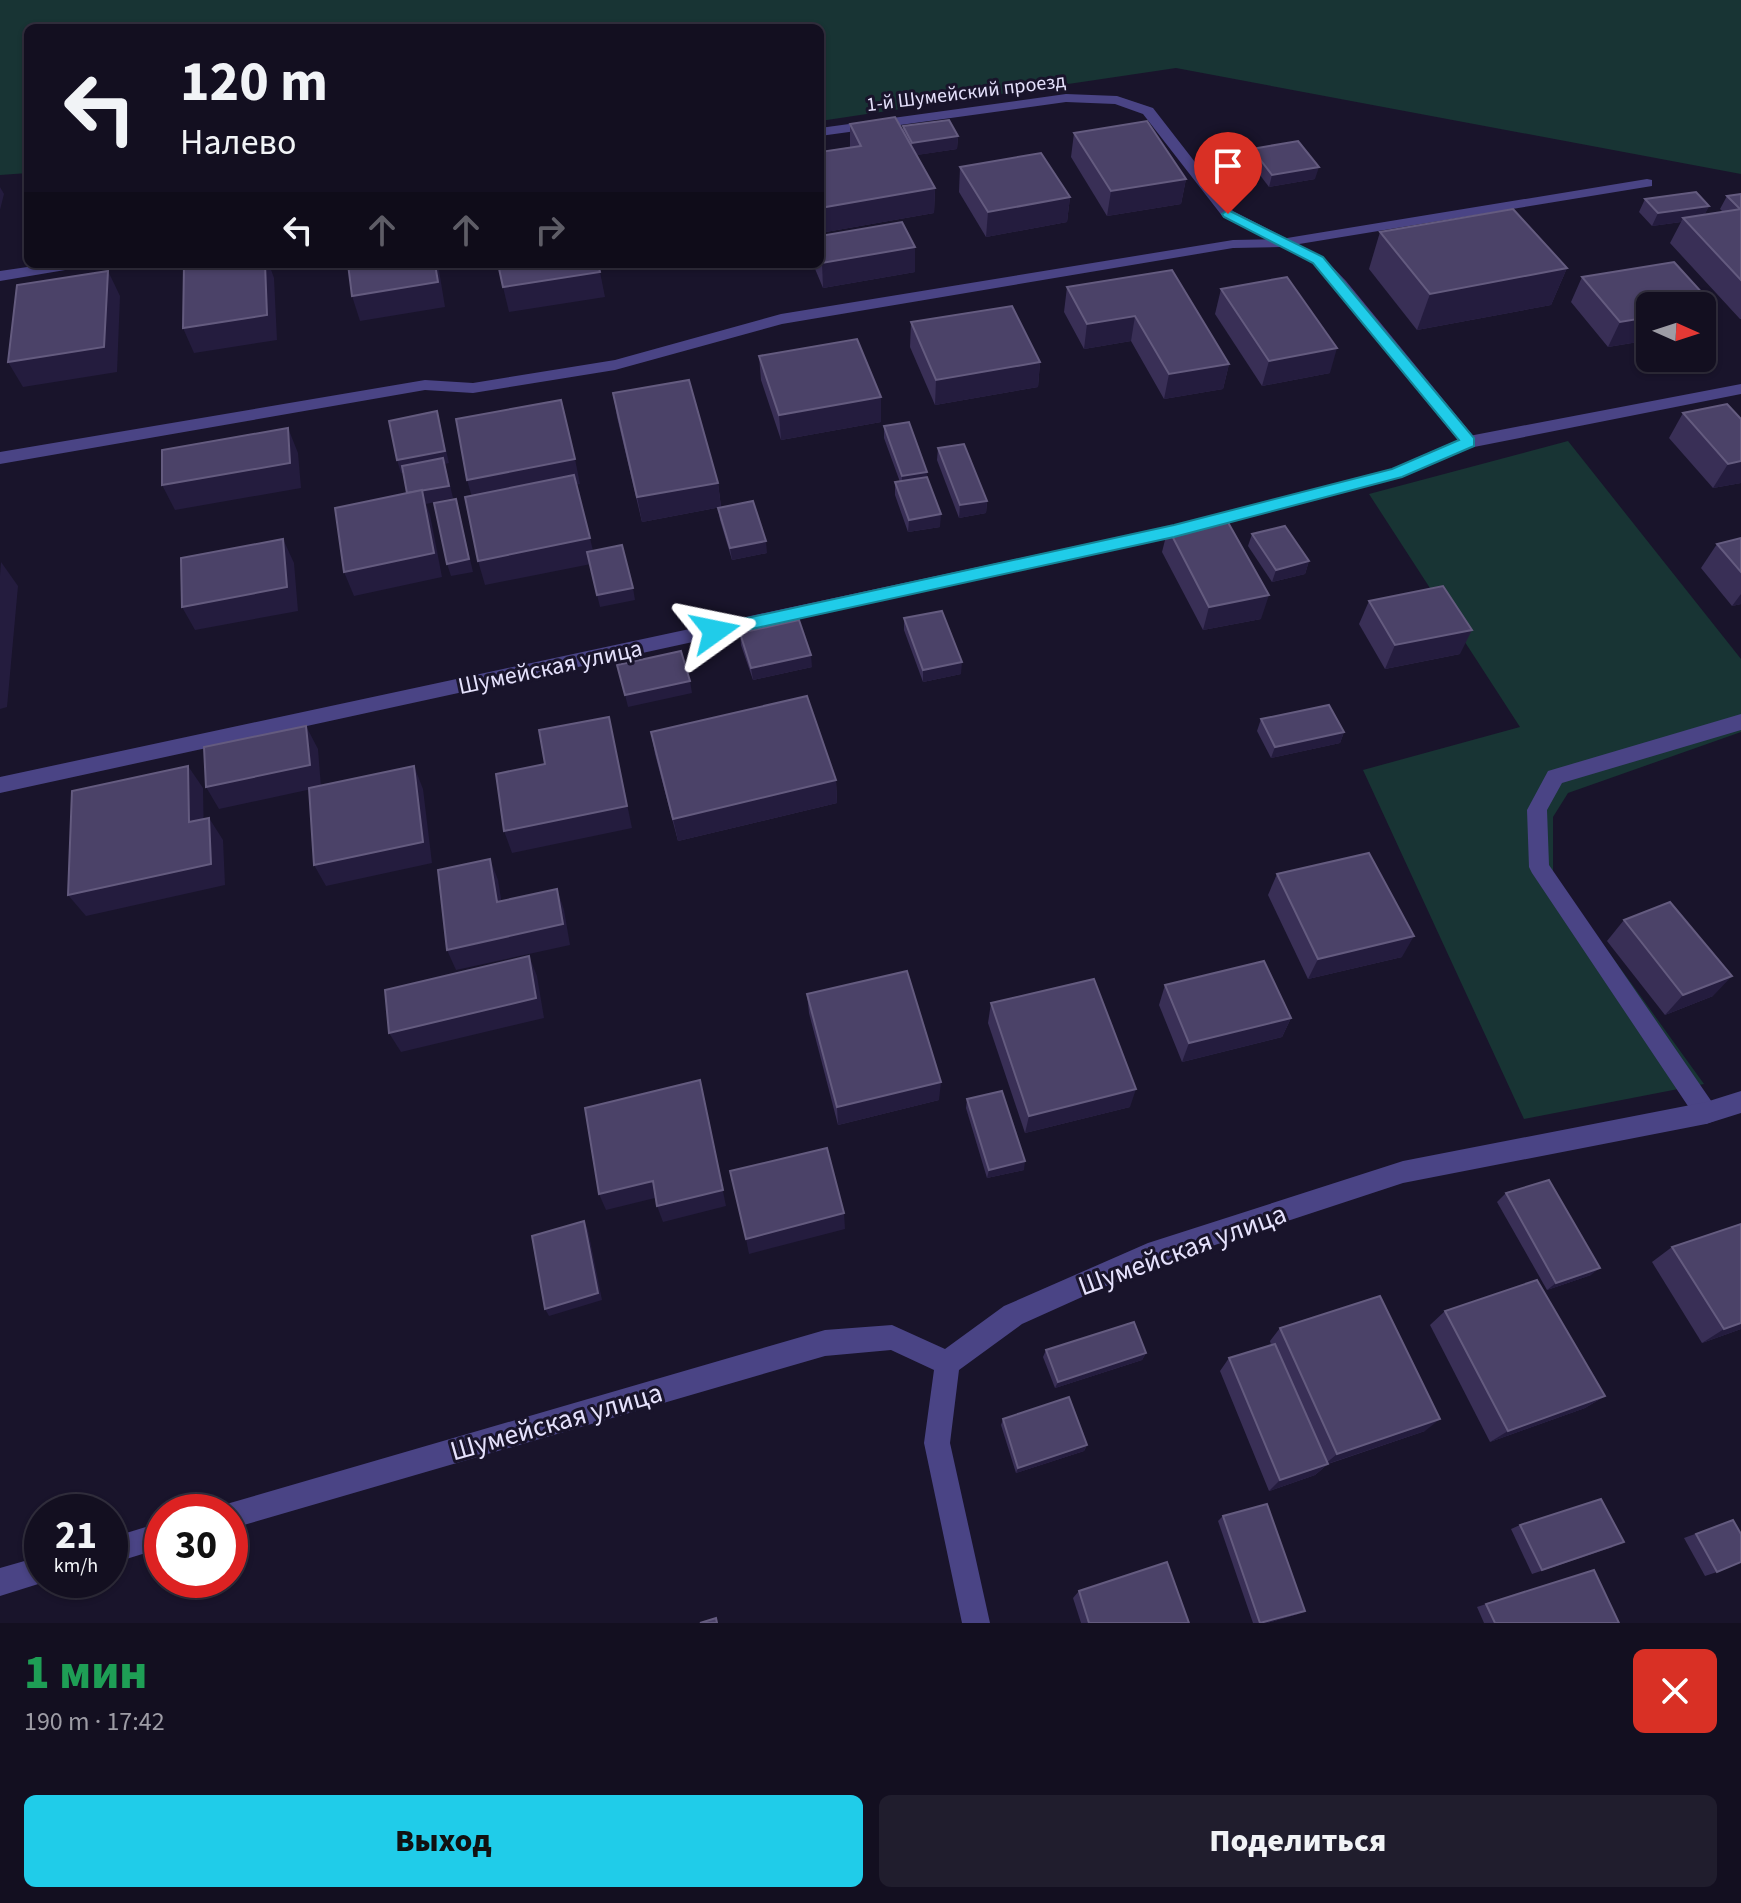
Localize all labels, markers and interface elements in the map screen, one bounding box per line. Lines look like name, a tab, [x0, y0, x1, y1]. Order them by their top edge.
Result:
text: 120 m	[180, 43, 328, 122]
icon: left	[48, 56, 152, 160]
street label: 1-й Шумейский проезд	[865, 67, 1068, 119]
text: Налево	[180, 117, 296, 168]
pin	[1194, 132, 1262, 214]
icon: arrive	[1206, 144, 1250, 188]
icon: left	[276, 208, 320, 252]
icon: ahead	[360, 208, 404, 252]
icon: ahead	[444, 208, 488, 252]
icon: right	[528, 208, 572, 252]
north arrow	[1636, 292, 1716, 372]
map controls	[1636, 292, 1716, 372]
position arrow	[673, 589, 757, 673]
street label: Шумейская улица	[455, 631, 646, 704]
street label: Шумейская улица	[1073, 1194, 1292, 1306]
street label: Шумейская улица	[446, 1373, 667, 1471]
speed limit sign: 30	[144, 1494, 248, 1598]
text: 21	[55, 1507, 97, 1564]
text: km/h	[54, 1552, 98, 1580]
text: 1 мин	[24, 1639, 147, 1707]
button: close	[1633, 1649, 1717, 1733]
text: 190 m · 17:42	[24, 1703, 165, 1740]
button: Выход	[24, 1795, 863, 1887]
button: Поделиться	[879, 1795, 1717, 1887]

